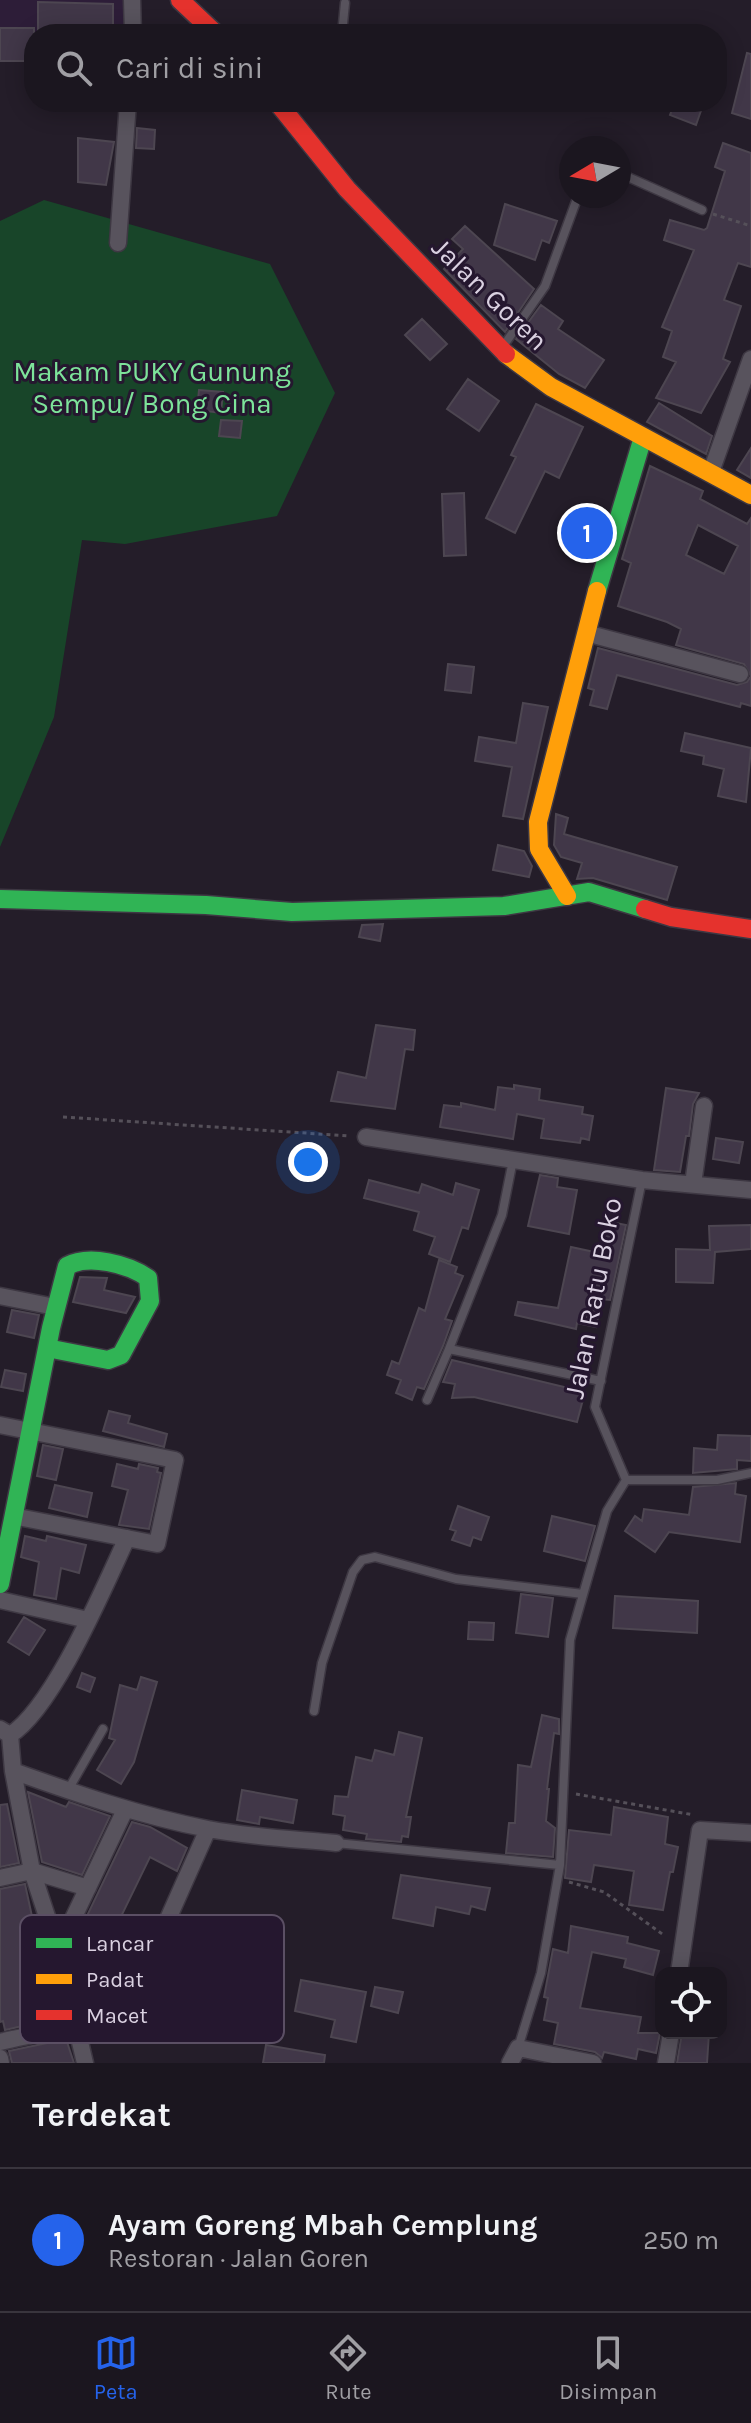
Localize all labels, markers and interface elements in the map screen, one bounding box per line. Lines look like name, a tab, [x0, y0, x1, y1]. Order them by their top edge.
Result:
search box	[24, 24, 727, 112]
icon: search	[52, 46, 96, 90]
text: Cari di sini	[116, 50, 263, 86]
north arrow	[559, 136, 631, 208]
street label: Jalan Goren	[425, 231, 555, 357]
park label: Makam PUKY Gunung Sempu/ Bong Cina	[13, 355, 291, 420]
pin: 1	[561, 503, 613, 563]
your location	[288, 1142, 328, 1182]
street label: Jalan Ratu Boko	[557, 1195, 629, 1401]
legend	[20, 1915, 284, 2043]
text: Lancar	[86, 1931, 153, 1957]
text: Padat	[86, 1967, 144, 1993]
map controls	[655, 1967, 727, 2039]
button: locate	[655, 1967, 727, 2039]
text: Macet	[86, 2003, 148, 2029]
text: Terdekat	[32, 2095, 171, 2135]
text: Ayam Goreng Mbah Cemplung	[108, 2207, 538, 2243]
text: 1	[53, 2225, 63, 2256]
text: 250 m	[643, 2225, 719, 2256]
text: Restoran · Jalan Goren	[108, 2243, 369, 2274]
tab: Peta	[94, 2331, 138, 2405]
tab: Rute	[325, 2331, 372, 2405]
tab: Disimpan	[559, 2331, 657, 2405]

